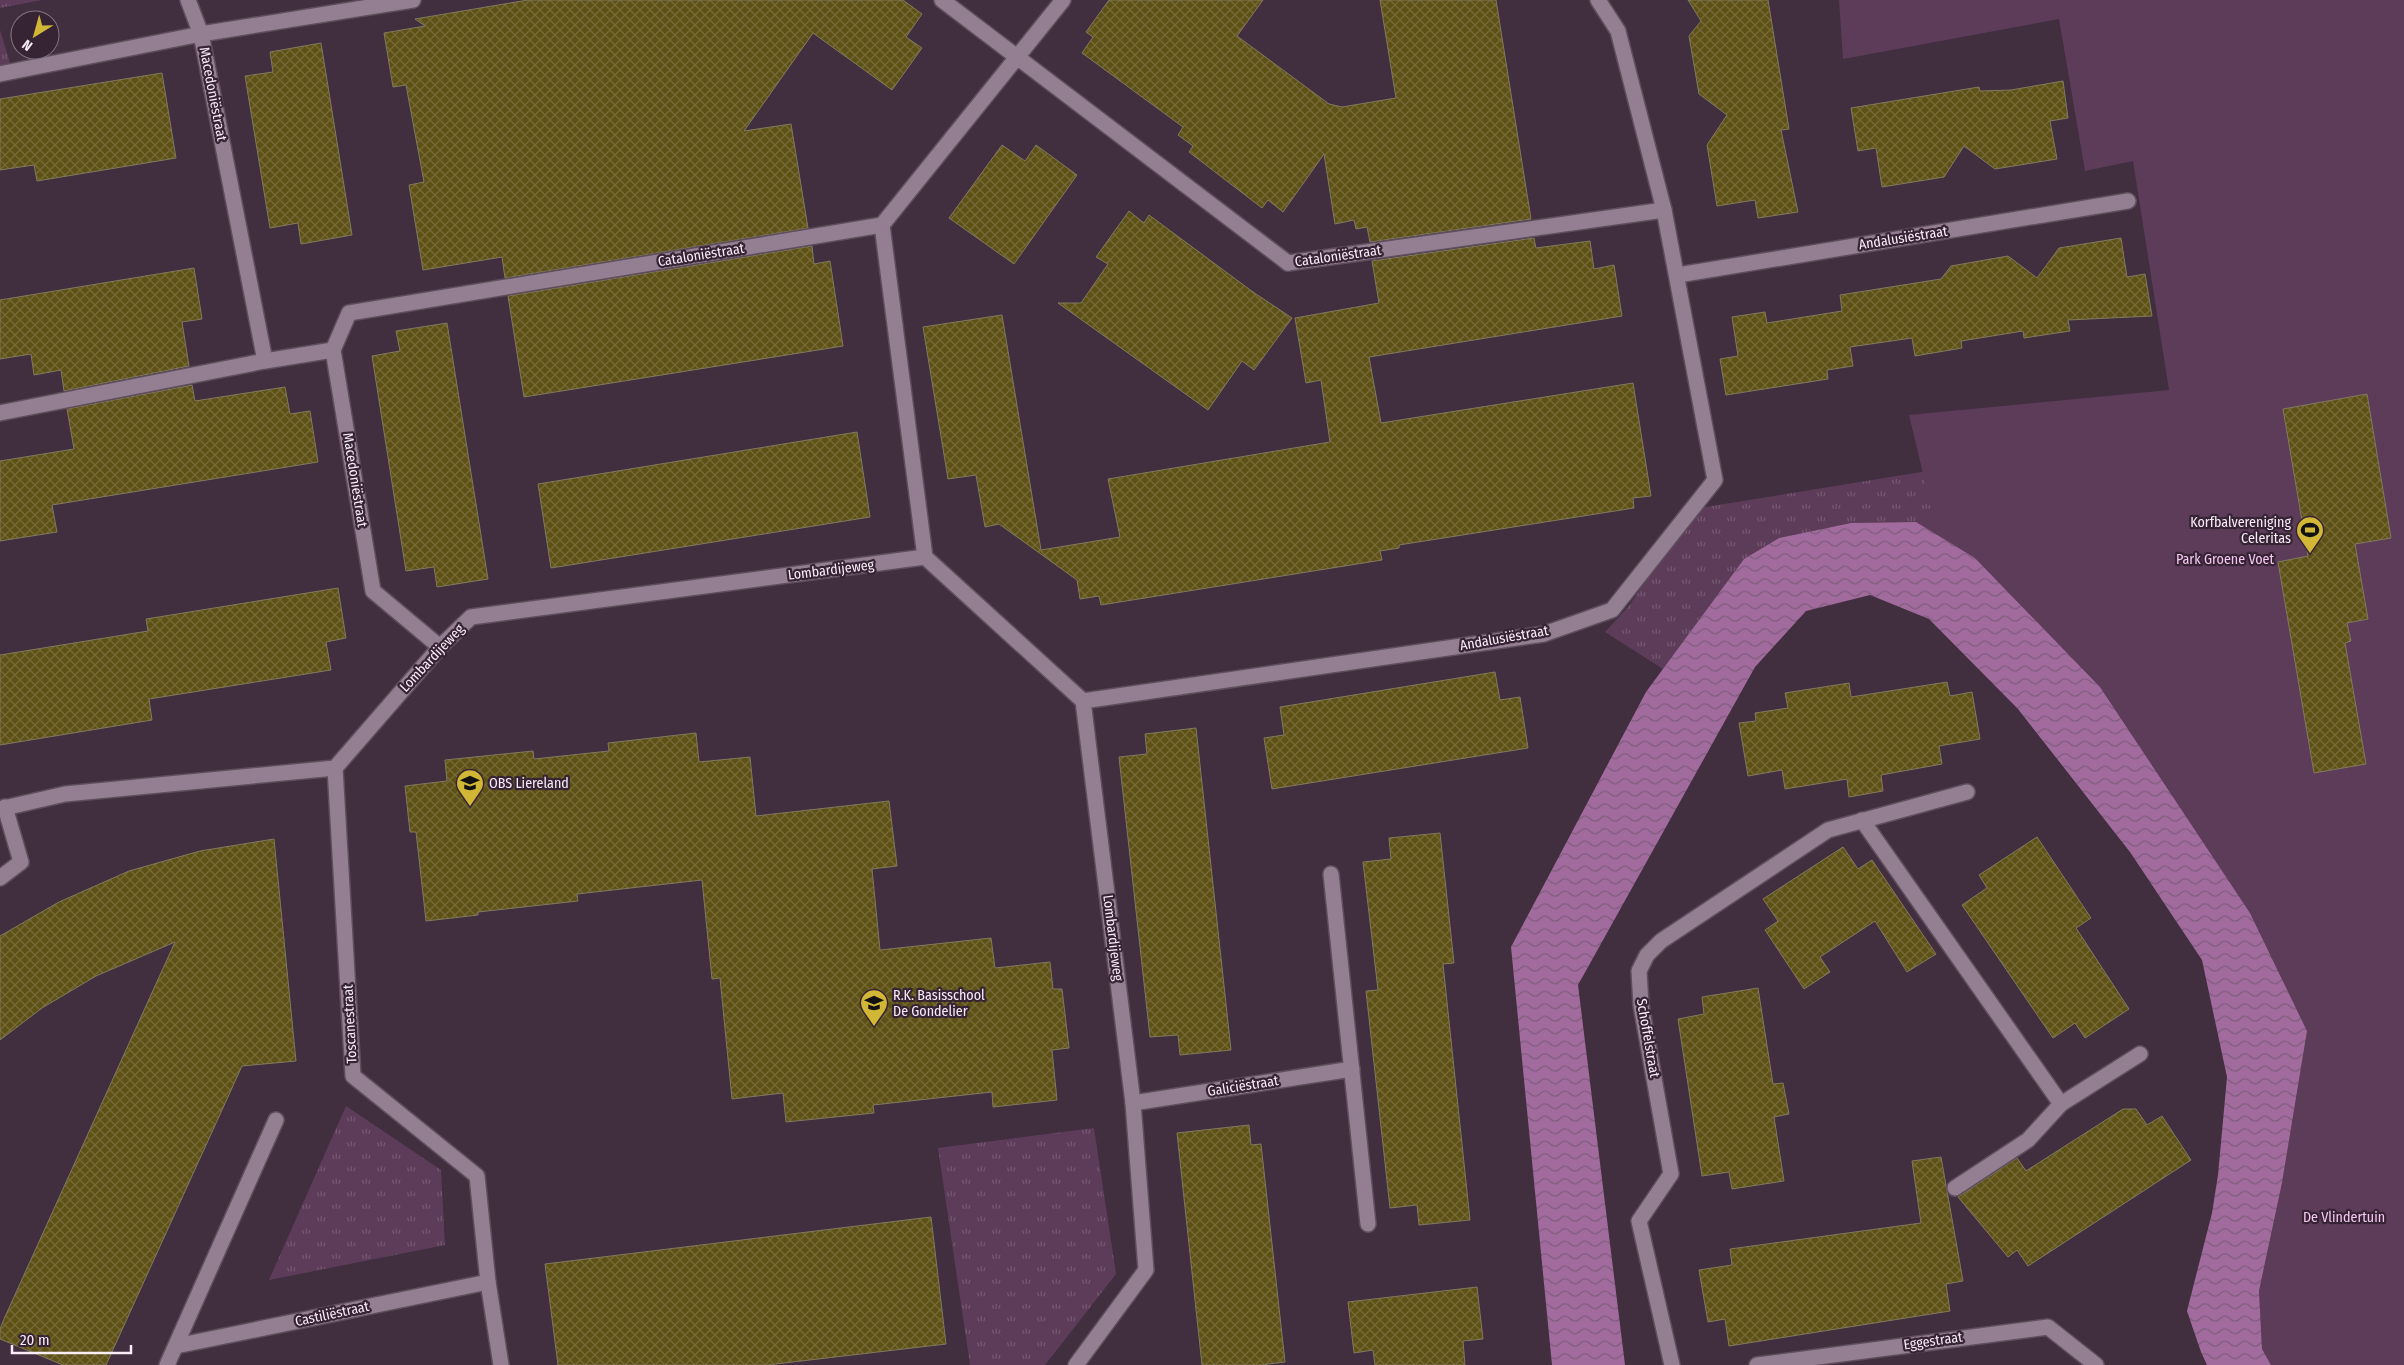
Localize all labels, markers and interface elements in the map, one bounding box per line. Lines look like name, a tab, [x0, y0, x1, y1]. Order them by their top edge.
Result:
north arrow	[10, 10, 60, 60]
text: N	[19, 36, 36, 54]
street label: Macedoniëstraat	[196, 46, 231, 143]
street label: Andalusiëstraat	[1857, 223, 1949, 253]
street label: Cataloniëstraat	[657, 240, 746, 270]
street label: Cataloniëstraat	[1294, 241, 1383, 270]
street label: Macedoniëstraat	[339, 432, 371, 529]
place label: Korfbalvereniging Celeritas	[2190, 514, 2291, 547]
sports icon: Korfbalvereniging Celeritas	[2295, 515, 2325, 554]
park label: Park Groene Voet	[2176, 551, 2275, 568]
street label: Lombardijeweg	[787, 556, 876, 584]
street label: Lombardijeweg	[396, 620, 468, 696]
street label: Andalusiëstraat	[1458, 622, 1550, 654]
school or university icon: OBS Liereland	[455, 768, 485, 807]
place label: OBS Liereland	[489, 775, 569, 792]
street label: Lombardijeweg	[1099, 894, 1127, 983]
street label: Toscanestraat	[339, 984, 361, 1064]
place label: R.K. Basisschool De Gondelier	[893, 987, 985, 1020]
school or university icon: R.K. Basisschool De Gondelier	[859, 988, 889, 1027]
street label: Schoffelstraat	[1633, 997, 1663, 1079]
street label: Galiciëstraat	[1206, 1072, 1280, 1100]
park label: De Vlindertuin	[2303, 1209, 2385, 1226]
street label: Castiliëstraat	[293, 1298, 371, 1330]
scale bar	[12, 1322, 131, 1354]
street label: Eggestraat	[1902, 1328, 1964, 1354]
text: 20 m	[20, 1331, 50, 1349]

